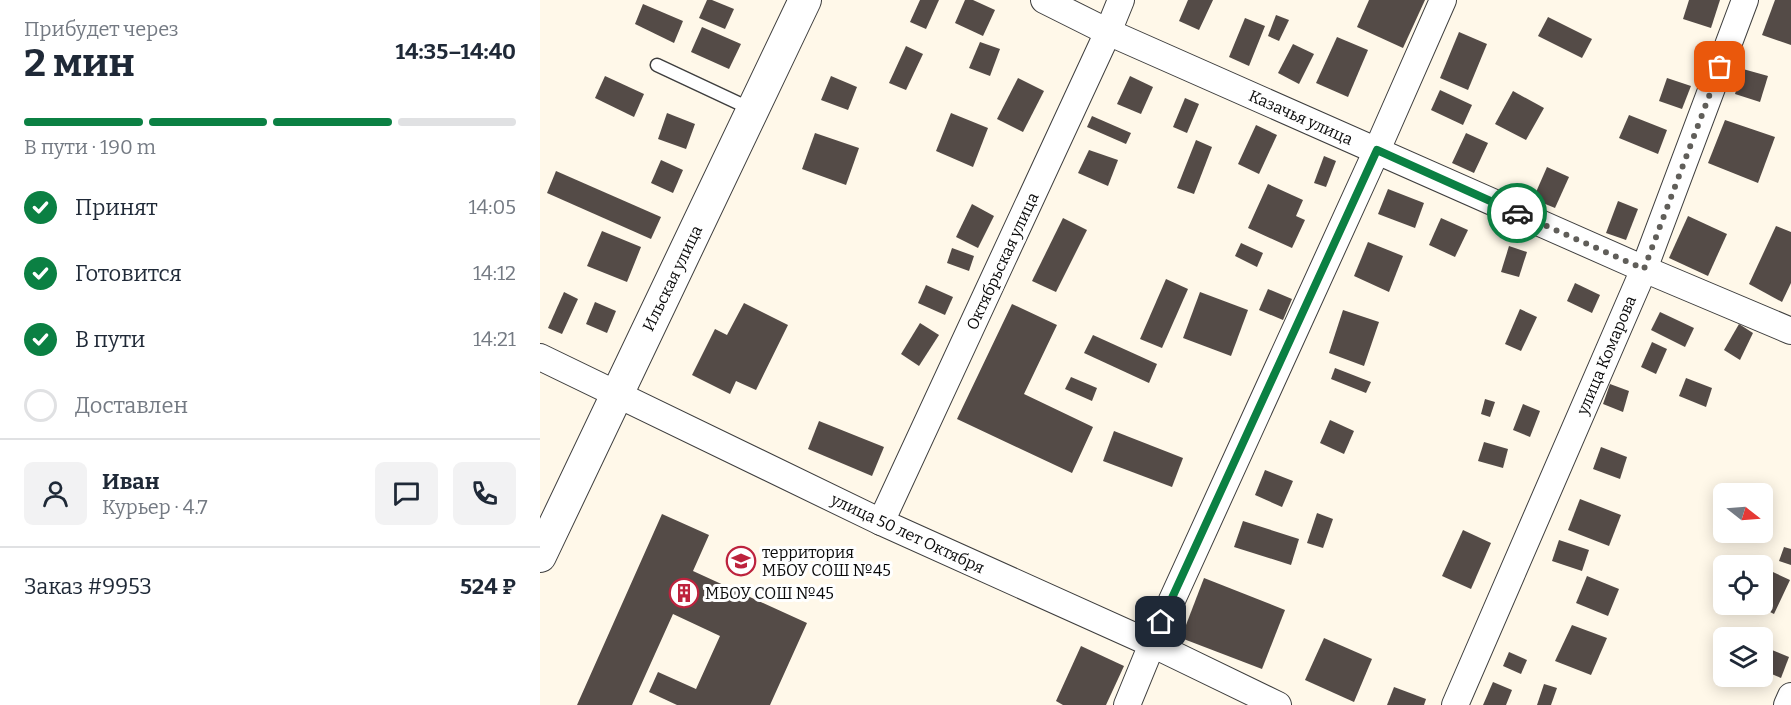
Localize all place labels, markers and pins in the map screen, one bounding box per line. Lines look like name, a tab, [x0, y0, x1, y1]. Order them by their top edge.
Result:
pin	[1694, 41, 1745, 92]
place label: территория МБОУ СОШ №45	[762, 543, 891, 580]
school or university icon: территория МБОУ СОШ №45	[725, 545, 757, 577]
building icon: МБОУ СОШ №45	[668, 577, 700, 609]
place label: МБОУ СОШ №45	[705, 584, 834, 603]
pin	[1135, 596, 1186, 647]

